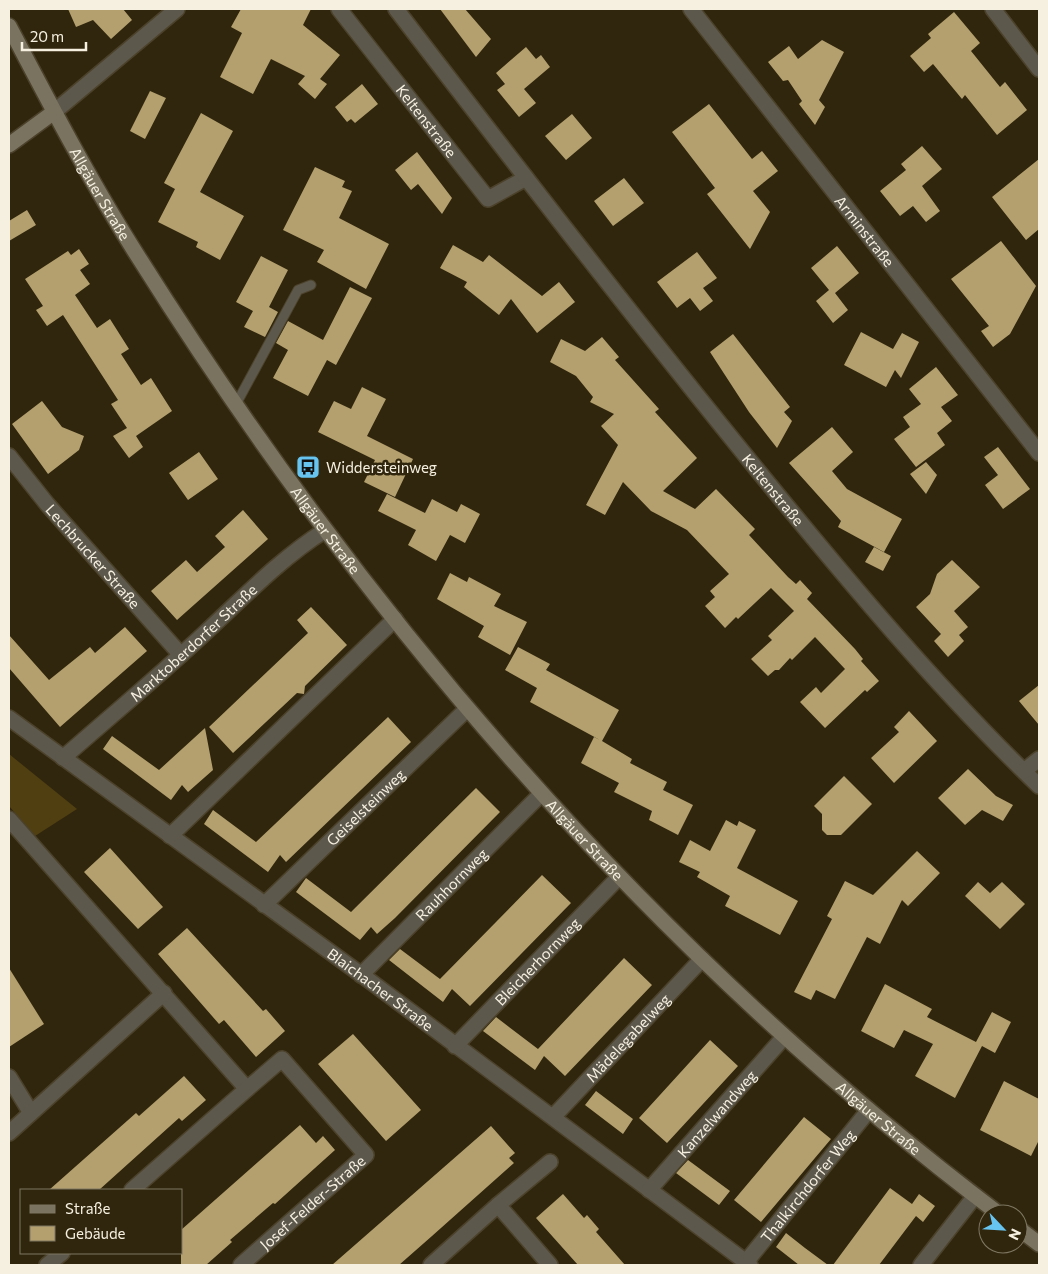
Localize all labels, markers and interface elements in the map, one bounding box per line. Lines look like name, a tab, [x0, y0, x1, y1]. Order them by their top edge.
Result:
scale bar	[22, 20, 86, 52]
text: 20 m	[30, 27, 64, 45]
street label: Keltenstraße	[393, 81, 461, 161]
street label: Allgäuer Straße	[66, 144, 135, 244]
street label: Arminstraße	[831, 192, 898, 270]
street label: Keltenstraße	[739, 450, 808, 529]
bus stop icon: Widdersteinweg	[295, 454, 321, 480]
place label: Widdersteinweg	[326, 458, 437, 476]
street label: Allgäuer Straße	[287, 483, 364, 577]
street label: Lechbrucker Straße	[42, 500, 144, 612]
street label: Marktoberdorfer Straße	[126, 580, 260, 705]
street label: Geiselsteinweg	[322, 765, 408, 849]
street label: Allgäuer Straße	[543, 795, 627, 884]
street label: Rauhhornweg	[411, 844, 491, 924]
street label: Bleicherhornweg	[491, 914, 584, 1009]
street label: Blaichacher Straße	[324, 944, 437, 1034]
street label: Mädelegabelweg	[582, 990, 674, 1086]
street label: Kanzelwandweg	[673, 1066, 760, 1161]
street label: Allgäuer Straße	[833, 1077, 925, 1158]
street label: Thalkirchdorfer Weg	[757, 1126, 859, 1246]
street label: Josef-Felder-Straße	[256, 1151, 369, 1253]
legend	[20, 1189, 182, 1254]
text: Straße	[65, 1199, 111, 1217]
north arrow	[978, 1204, 1028, 1254]
text: Gebäude	[65, 1224, 126, 1242]
text: N	[1005, 1226, 1025, 1243]

